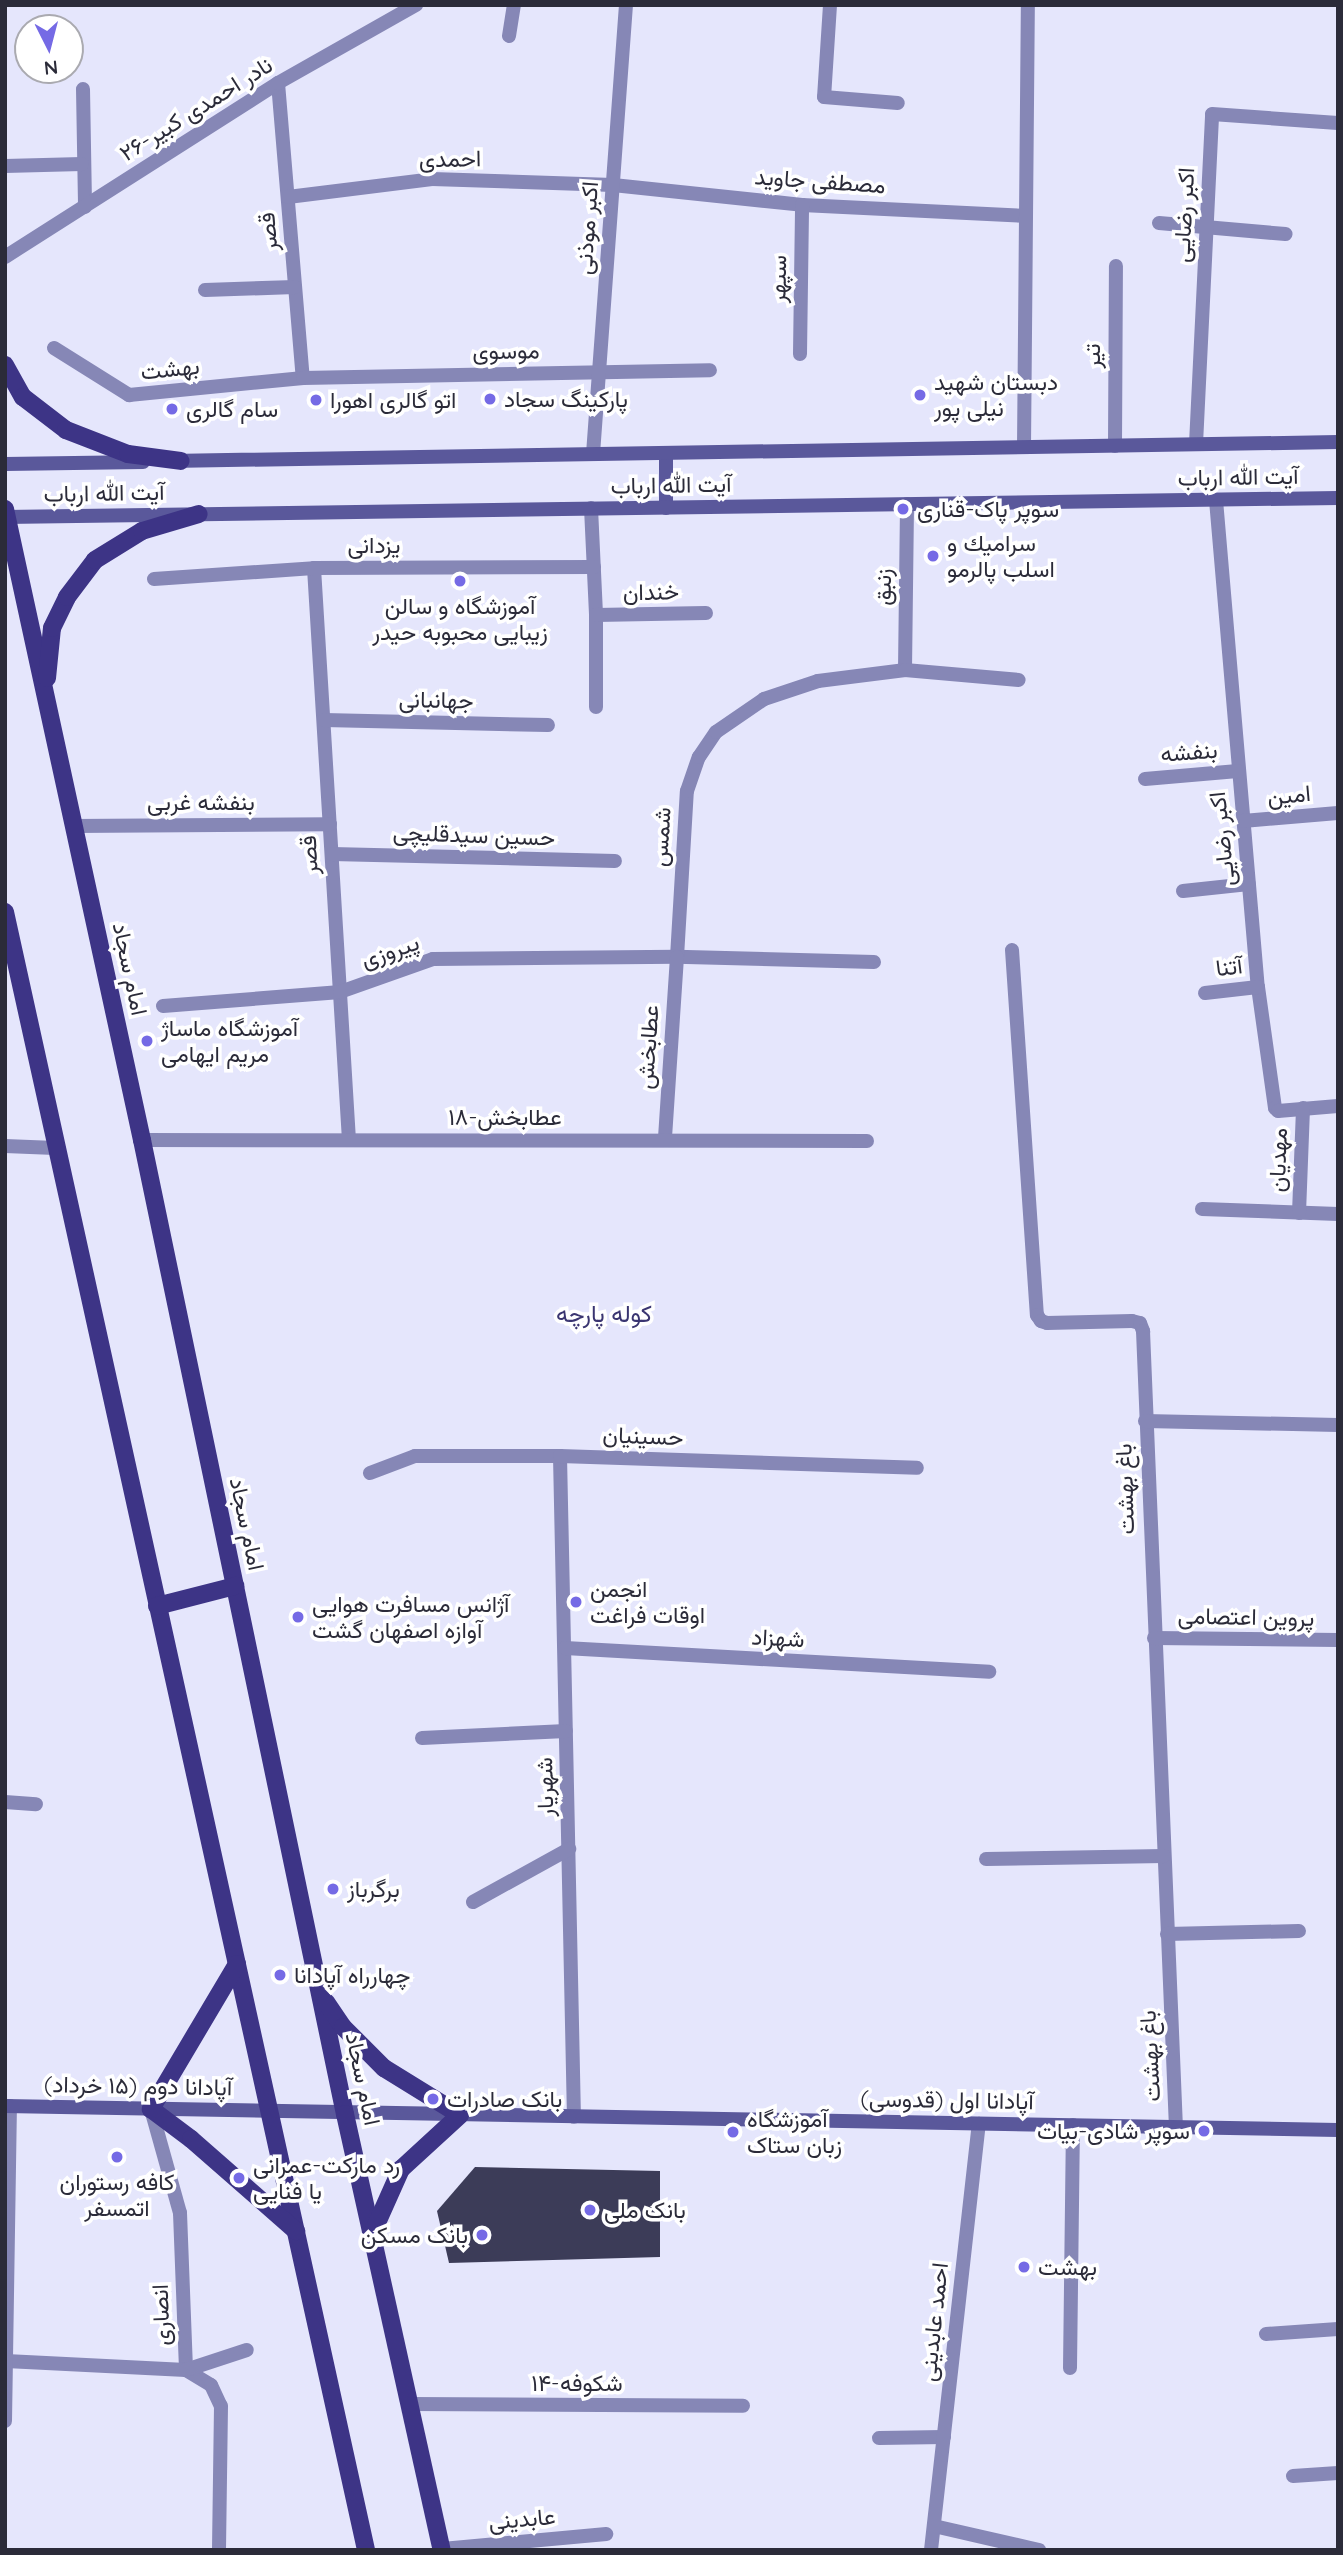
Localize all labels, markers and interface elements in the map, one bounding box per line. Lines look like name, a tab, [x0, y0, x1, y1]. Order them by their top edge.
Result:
north arrow	[14, 14, 84, 84]
street label: ۲۶-نادر احمدی کبیر	[115, 51, 277, 167]
text: N	[43, 55, 59, 81]
street label: احمدی	[419, 145, 481, 173]
street label: مصطفی جاوید	[754, 163, 886, 199]
street label: اکبر رضایی	[1168, 167, 1200, 263]
street label: اکبر موذنی	[570, 180, 604, 276]
street label: قصر	[253, 211, 283, 253]
street label: سپهر	[764, 255, 792, 303]
street label: موسوی	[472, 337, 540, 365]
street label: تیر	[1078, 343, 1106, 369]
street label: بهشت	[139, 352, 201, 386]
place label: دبستان شهید نیلی پور	[934, 368, 1058, 422]
place label: پارکینگ سجاد	[504, 385, 628, 413]
place label: اتو گالری اهورا	[330, 386, 456, 414]
marker: دبستان شهید نیلی پور	[912, 387, 928, 403]
marker: پارکینگ سجاد	[482, 391, 498, 407]
marker: اتو گالری اهورا	[308, 392, 324, 408]
place label: سام گالری	[186, 395, 278, 423]
marker: سام گالری	[164, 401, 180, 417]
street label: آیت الله ارباب	[1177, 462, 1299, 492]
street label: آیت الله ارباب	[610, 470, 732, 500]
street label: آیت الله ارباب	[43, 478, 165, 508]
place label: سوپر پاک-قناری	[917, 495, 1059, 523]
marker: سوپر پاک-قناری	[895, 501, 911, 517]
place label: سراميك و اسلب پالرمو	[947, 529, 1055, 583]
street label: یزدانی	[348, 531, 400, 559]
marker: سراميك و اسلب پالرمو	[925, 548, 941, 564]
street label: زنبق	[869, 568, 897, 606]
marker: آموزشگاه و سالن زیبایی محبوبه حیدر	[452, 573, 468, 589]
street label: خندان	[623, 578, 679, 606]
place label: آموزشگاه و سالن زیبایی محبوبه حیدر	[372, 592, 548, 646]
street label: جهانبانی	[398, 686, 474, 714]
street label: بنفشه	[1159, 736, 1219, 768]
street label: امین	[1266, 779, 1312, 811]
street label: بنفشه غربی	[147, 788, 255, 816]
street label: اکبر رضایی	[1203, 790, 1241, 888]
street label: شمس	[645, 806, 677, 868]
street label: حسین سیدقلیچی	[392, 818, 556, 852]
street label: قصر	[294, 835, 324, 875]
street label: امام سجاد	[107, 920, 153, 1018]
street label: پیروزی	[357, 928, 423, 974]
street label: آتنا	[1214, 952, 1244, 982]
street label: عطابخش	[631, 1004, 665, 1090]
place label: آموزشگاه ماساژ مریم ایهامی	[161, 1014, 298, 1068]
marker: آموزشگاه ماساژ مریم ایهامی	[139, 1033, 155, 1049]
street label: ۱۸-عطابخش	[448, 1103, 562, 1131]
street label: مهدیان	[1263, 1127, 1293, 1193]
district label: کوله پارچه	[556, 1300, 652, 1328]
street label: حسینیان	[602, 1421, 684, 1451]
street label: باغ بهشت	[1110, 1443, 1140, 1535]
street label: امام سجاد	[224, 1475, 270, 1573]
place label: انجمن اوقات فراغت	[590, 1575, 705, 1629]
place label: آژانس مسافرت هوایی آوازه اصفهان گشت	[312, 1590, 509, 1644]
marker: انجمن اوقات فراغت	[568, 1594, 584, 1610]
street label: پروین اعتصامی	[1177, 1602, 1315, 1632]
marker: آژانس مسافرت هوایی آوازه اصفهان گشت	[290, 1609, 306, 1625]
street label: شهزاد	[751, 1623, 805, 1653]
street label: شهریار	[531, 1757, 559, 1817]
place label: برگرباز	[347, 1875, 400, 1903]
marker: برگرباز	[325, 1881, 341, 1897]
place label: چهارراه آپادانا	[294, 1961, 410, 1989]
marker: چهارراه آپادانا	[272, 1967, 288, 1983]
street label: باغ بهشت	[1134, 2010, 1166, 2102]
street label: امام سجاد	[340, 2030, 386, 2128]
street label: آپادانا دوم (۱۵ خرداد)	[44, 2071, 232, 2101]
place label: بانک صادرات	[447, 2085, 562, 2113]
street label: آپادانا اول (قدوسی)	[860, 2085, 1034, 2115]
marker: بانک صادرات	[425, 2091, 441, 2107]
place label: آموزشگاه زبان ستاک	[747, 2105, 842, 2159]
place label: سوپر شادی-بیات	[1037, 2117, 1190, 2145]
marker: سوپر شادی-بیات	[1196, 2123, 1212, 2139]
marker: آموزشگاه زبان ستاک	[725, 2124, 741, 2140]
marker: كافه رستوران اتمسفر	[109, 2149, 125, 2165]
place label: رد مارکت-عمرانی یا فنایی	[253, 2151, 400, 2205]
place label: كافه رستوران اتمسفر	[60, 2168, 174, 2222]
marker: رد مارکت-عمرانی یا فنایی	[231, 2170, 247, 2186]
place label: بانک ملی	[604, 2196, 686, 2224]
marker: بانک ملی	[582, 2202, 598, 2218]
place label: بانک مسکن	[361, 2221, 468, 2249]
marker: بانک مسکن	[474, 2227, 490, 2243]
place label: بهشت	[1038, 2253, 1097, 2281]
marker: بهشت	[1016, 2259, 1032, 2275]
street label: احمد عابدینی	[914, 2261, 954, 2383]
street label: انصاری	[146, 2284, 176, 2346]
street label: ۱۴-شکوفه	[531, 2369, 623, 2397]
street label: عابدینی	[487, 2502, 557, 2536]

